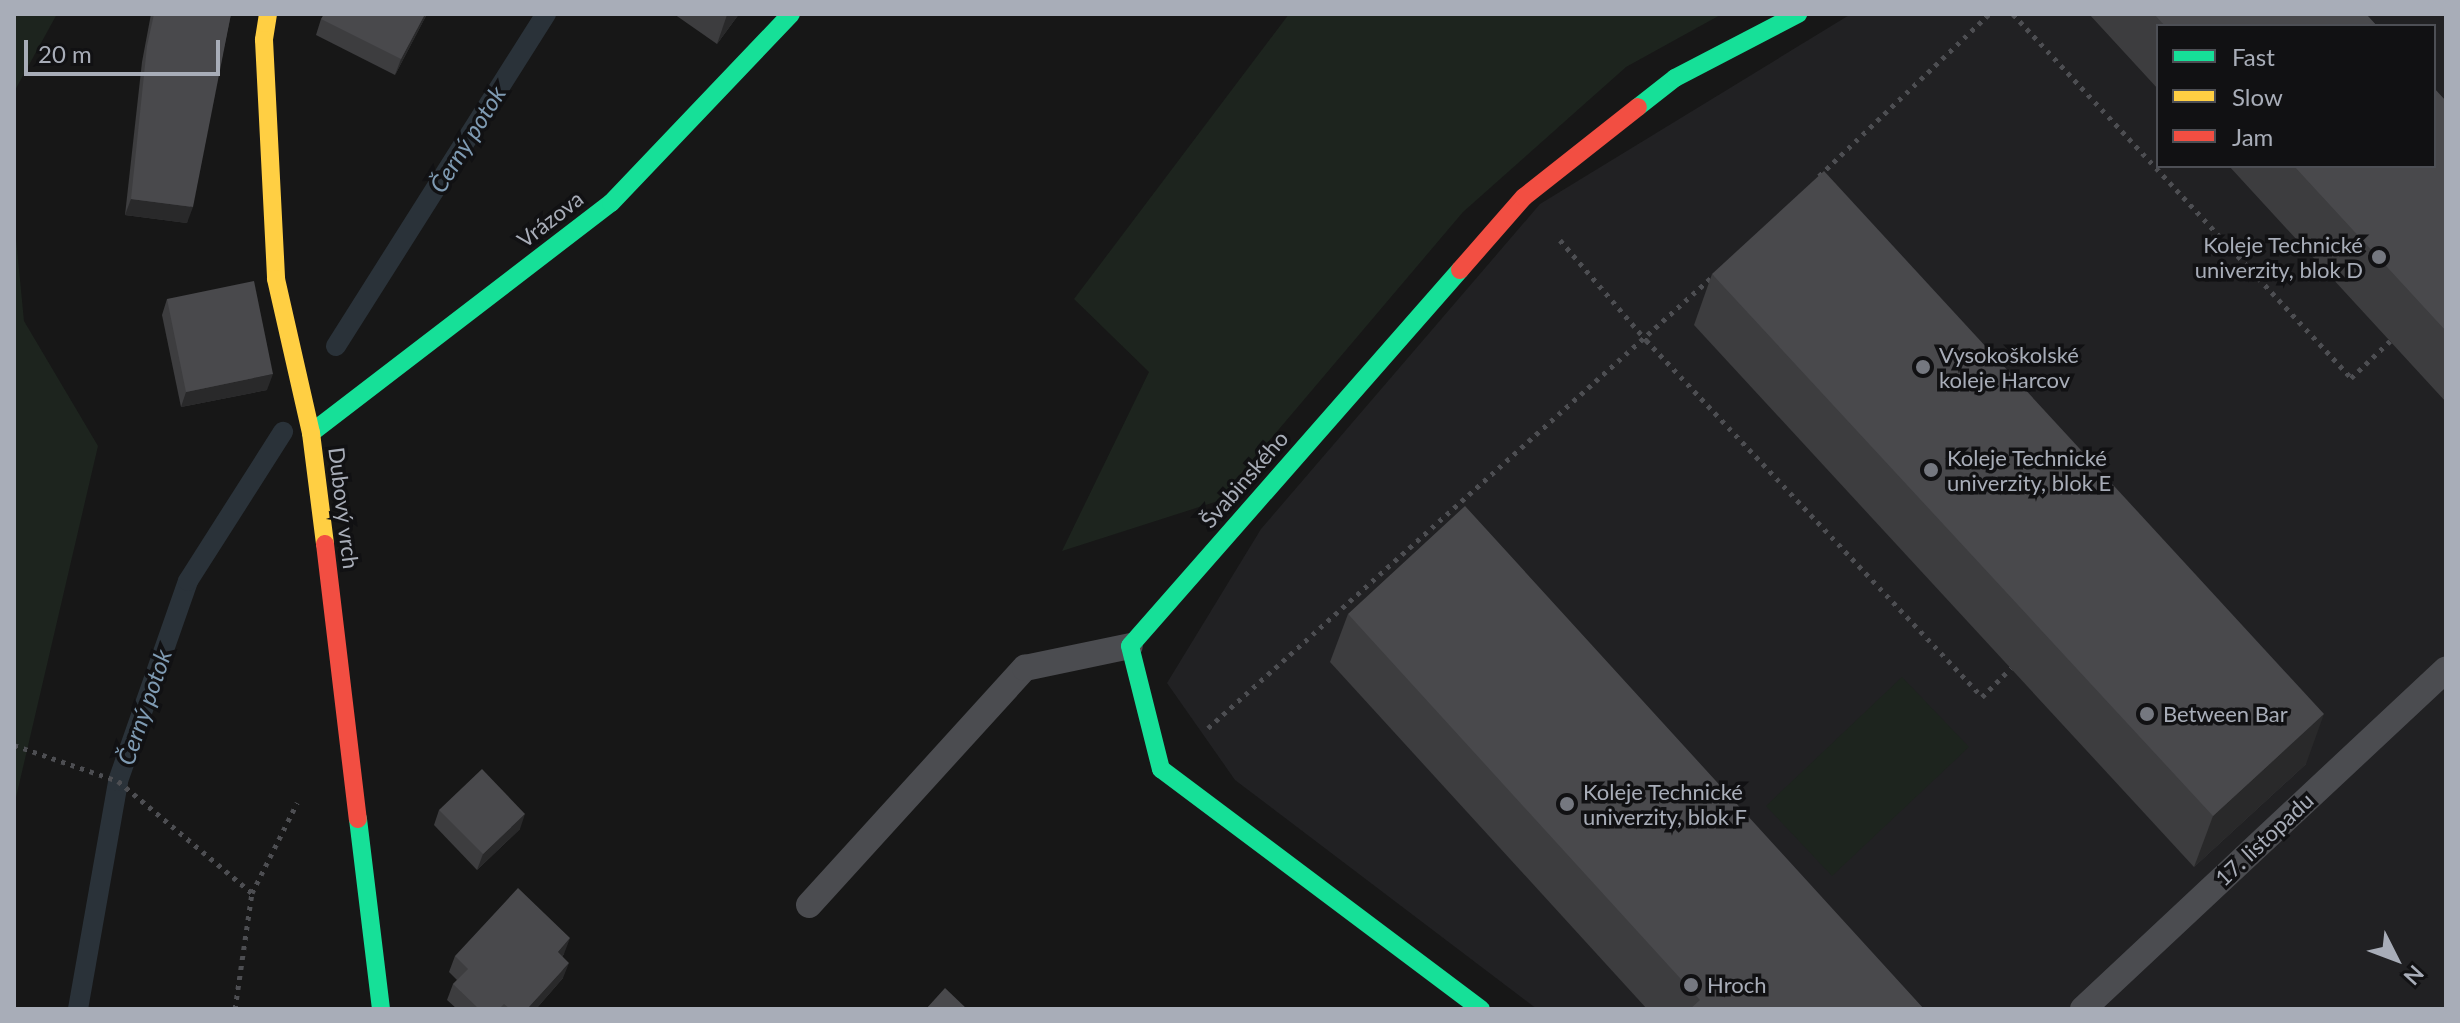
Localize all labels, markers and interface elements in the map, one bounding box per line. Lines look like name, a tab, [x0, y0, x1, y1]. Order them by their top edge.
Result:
scale bar	[28, 24, 224, 74]
legend	[2156, 24, 2436, 168]
text: 20 m	[38, 39, 92, 68]
text: Fast	[2232, 42, 2275, 71]
water label: Černý potok	[423, 80, 511, 198]
text: Slow	[2232, 82, 2283, 111]
text: Jam	[2232, 122, 2273, 151]
street label: Vrázova	[512, 185, 588, 253]
place label: Koleje Technické univerzity, blok D	[2195, 231, 2363, 282]
marker: Koleje Technické univerzity, blok D	[2370, 248, 2388, 266]
place label: Vysokoškolské koleje Harcov	[1939, 341, 2079, 392]
marker: Vysokoškolské koleje Harcov	[1914, 358, 1932, 376]
street label: Švabinského	[1195, 425, 1293, 533]
place label: Koleje Technické univerzity, blok E	[1947, 444, 2111, 496]
street label: Dubový vrch	[323, 445, 365, 571]
marker: Koleje Technické univerzity, blok E	[1922, 461, 1940, 479]
water label: Černý potok	[111, 645, 177, 769]
place label: Between Bar	[2163, 701, 2288, 727]
marker: Between Bar	[2138, 705, 2156, 723]
place label: Koleje Technické univerzity, blok F	[1583, 778, 1747, 830]
street label: 17. listopadu	[2209, 787, 2319, 891]
marker: Koleje Technické univerzity, blok F	[1558, 795, 1576, 813]
north arrow	[2356, 919, 2436, 999]
text: N	[2399, 960, 2430, 991]
place label: Hroch	[1707, 972, 1766, 998]
marker: Hroch	[1682, 976, 1700, 994]

